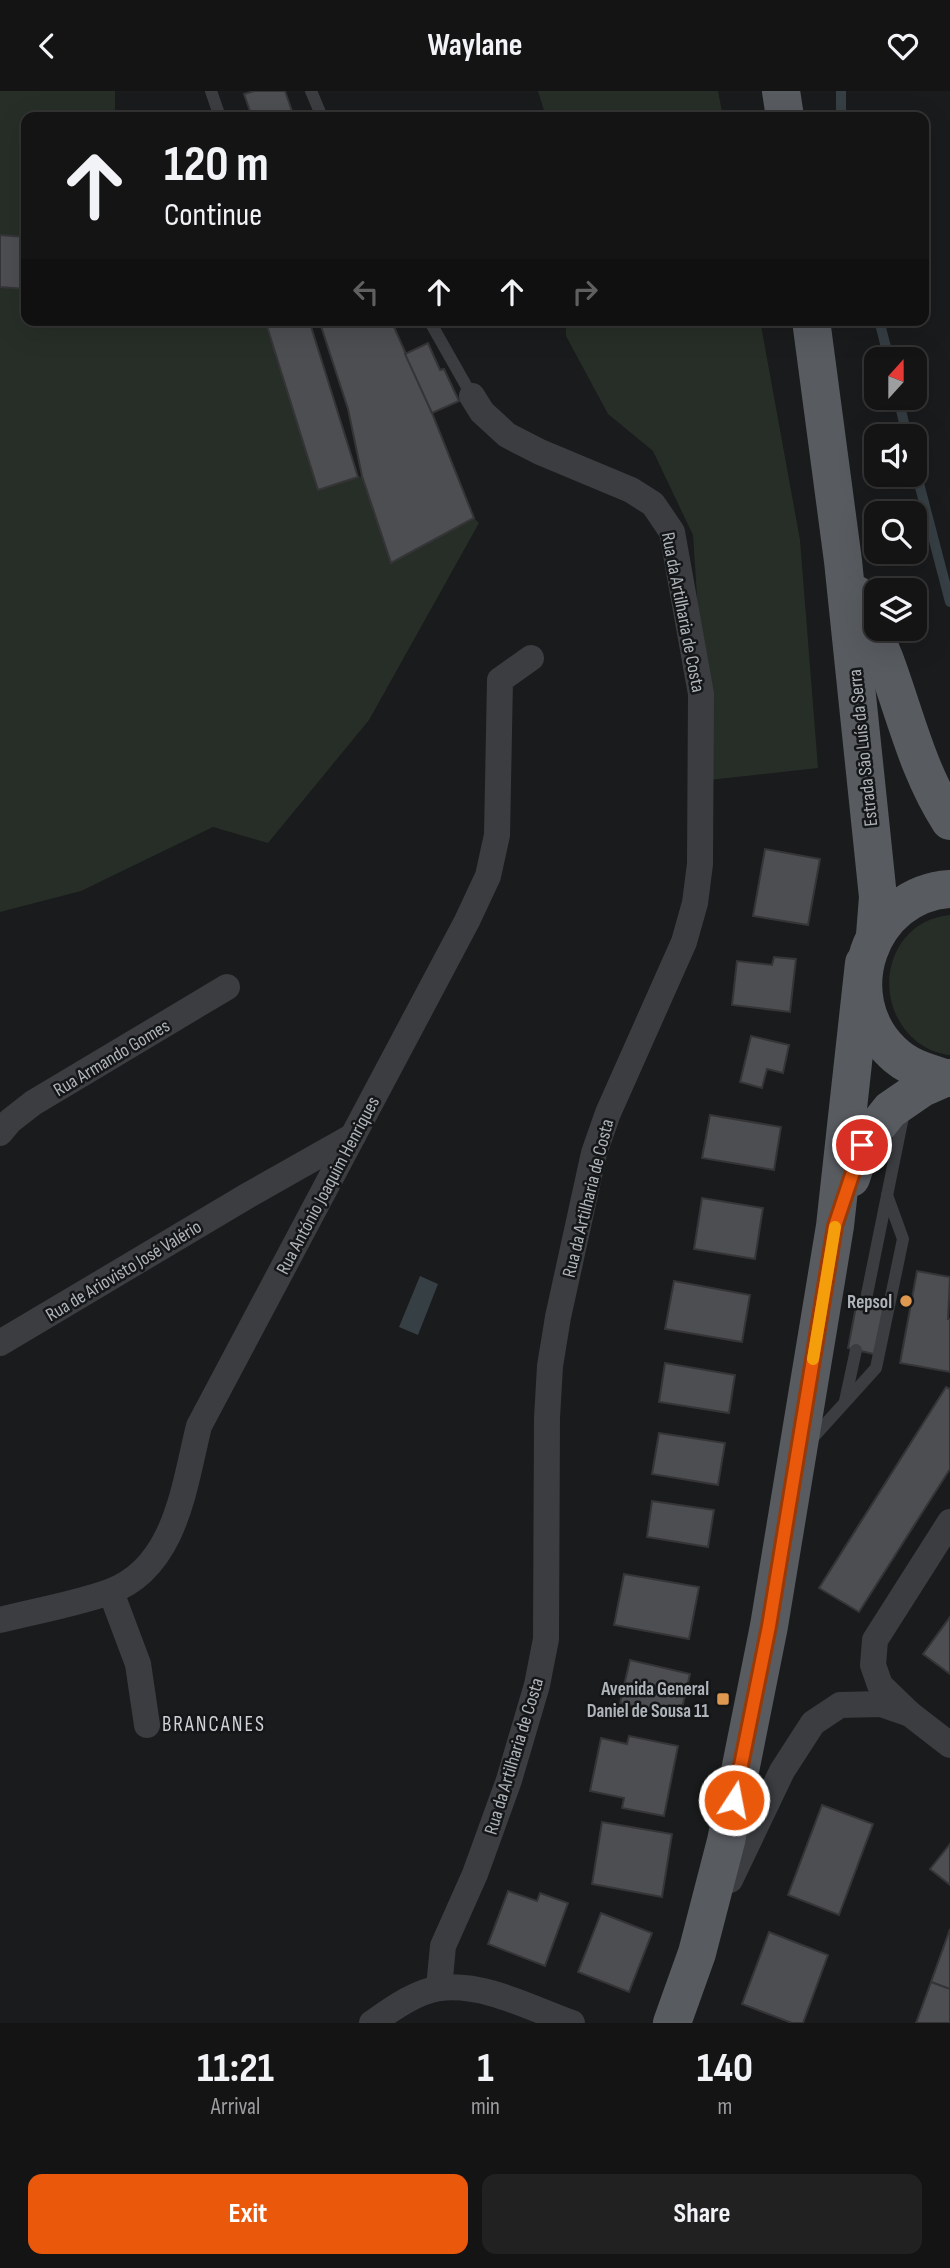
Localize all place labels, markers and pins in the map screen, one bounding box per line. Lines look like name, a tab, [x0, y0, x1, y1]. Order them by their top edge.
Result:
pin	[832, 1115, 892, 1175]
place label: Repsol	[847, 1291, 892, 1314]
marker: Repsol	[898, 1293, 914, 1309]
place label: Avenida General Daniel de Sousa 11	[587, 1678, 710, 1723]
marker: Avenida General Daniel de Sousa 11	[715, 1691, 731, 1707]

